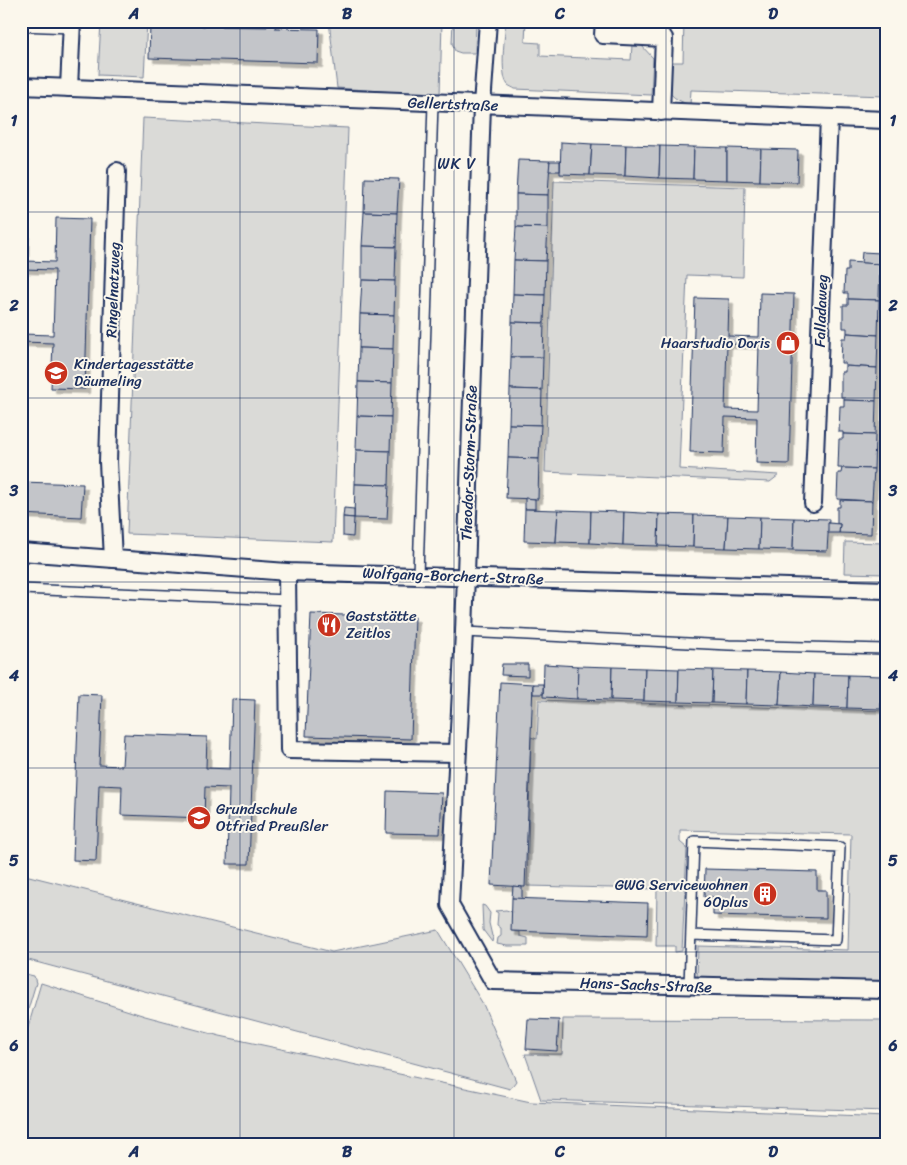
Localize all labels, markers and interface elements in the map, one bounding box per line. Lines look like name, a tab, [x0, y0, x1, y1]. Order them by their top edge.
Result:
text: A	[128, 0, 139, 28]
text: B	[342, 0, 353, 28]
text: C	[554, 0, 566, 28]
text: D	[768, 0, 778, 28]
street label: Gellertstraße	[407, 89, 499, 119]
text: 1	[11, 106, 18, 135]
text: 1	[890, 106, 897, 135]
district label: WK V	[437, 149, 477, 178]
street label: Ringelnatzweg	[98, 241, 128, 338]
street label: Falladaweg	[807, 274, 835, 348]
text: 2	[8, 291, 19, 320]
text: 2	[887, 291, 898, 320]
place label: Haarstudio Doris	[661, 330, 771, 356]
shop icon: Haarstudio Doris	[775, 330, 801, 356]
place label: Kindertagesstätte Däumeling	[74, 351, 194, 394]
school or university icon: Kindertagesstätte Däumeling	[43, 360, 69, 386]
street label: Theodor-Storm-Straße	[453, 384, 485, 541]
text: 3	[9, 476, 19, 505]
text: 3	[888, 476, 898, 505]
street label: Wolfgang-Borchert-Straße	[362, 560, 544, 592]
place label: Gaststätte Zeitlos	[346, 603, 417, 646]
restaurant icon: Gaststätte Zeitlos	[316, 612, 342, 638]
text: 4	[8, 661, 19, 690]
text: 4	[887, 661, 898, 690]
place label: Grundschule Otfried Preußler	[216, 796, 328, 839]
school or university icon: Grundschule Otfried Preußler	[186, 805, 212, 831]
text: 5	[9, 846, 19, 875]
text: 5	[888, 846, 898, 875]
place label: GWG Servicewohnen 60plus	[615, 872, 749, 915]
building icon: GWG Servicewohnen 60plus	[752, 881, 778, 907]
street label: Hans-Sachs-Straße	[580, 970, 713, 1000]
text: 6	[8, 1031, 19, 1060]
text: 6	[887, 1031, 898, 1060]
text: A	[128, 1137, 139, 1165]
text: B	[342, 1137, 353, 1165]
text: C	[554, 1137, 566, 1165]
text: D	[768, 1137, 778, 1165]

